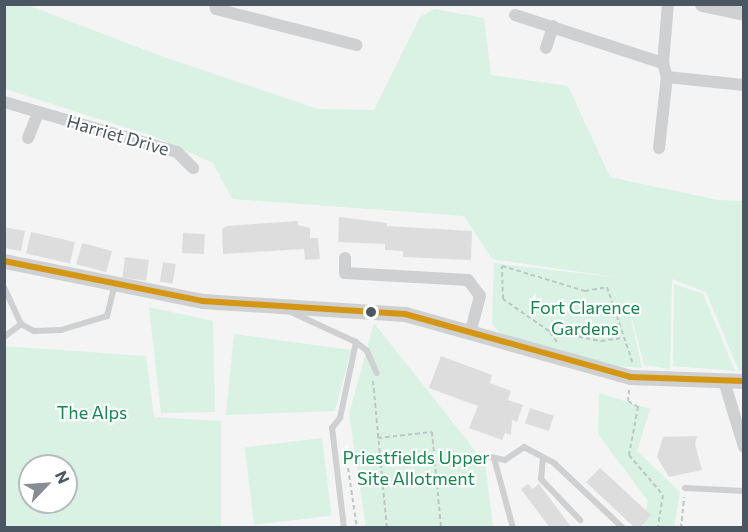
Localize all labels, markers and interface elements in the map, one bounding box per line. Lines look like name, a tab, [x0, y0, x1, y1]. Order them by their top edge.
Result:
street label: Harriet Drive	[64, 110, 172, 160]
park label: Fort Clarence Gardens	[530, 297, 640, 340]
unlabelled marker	[365, 306, 377, 318]
park label: The Alps	[57, 401, 127, 423]
park label: Priestfields Upper Site Allotment	[342, 447, 490, 490]
north arrow	[18, 454, 78, 514]
text: N	[52, 468, 74, 486]

